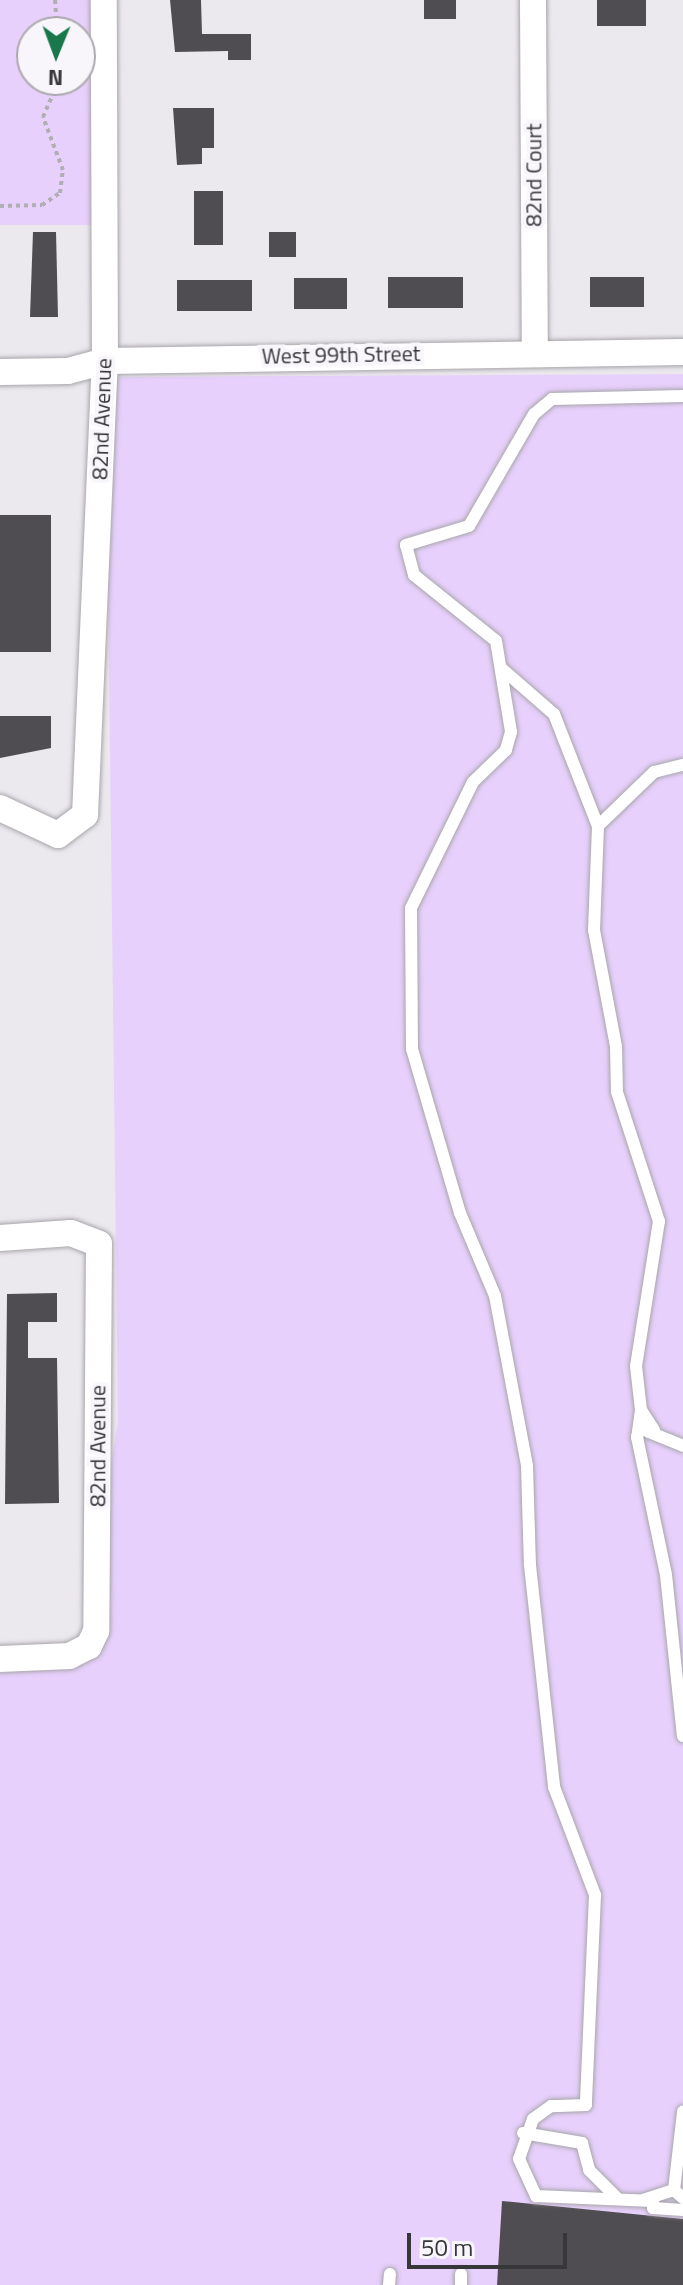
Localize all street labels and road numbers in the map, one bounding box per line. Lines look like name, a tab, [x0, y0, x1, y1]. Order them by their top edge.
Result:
street label: 82nd Court	[521, 123, 547, 227]
street label: West 99th Street	[261, 340, 421, 370]
street label: 82nd Avenue	[87, 358, 117, 480]
street label: 82nd Avenue	[85, 1385, 111, 1507]

